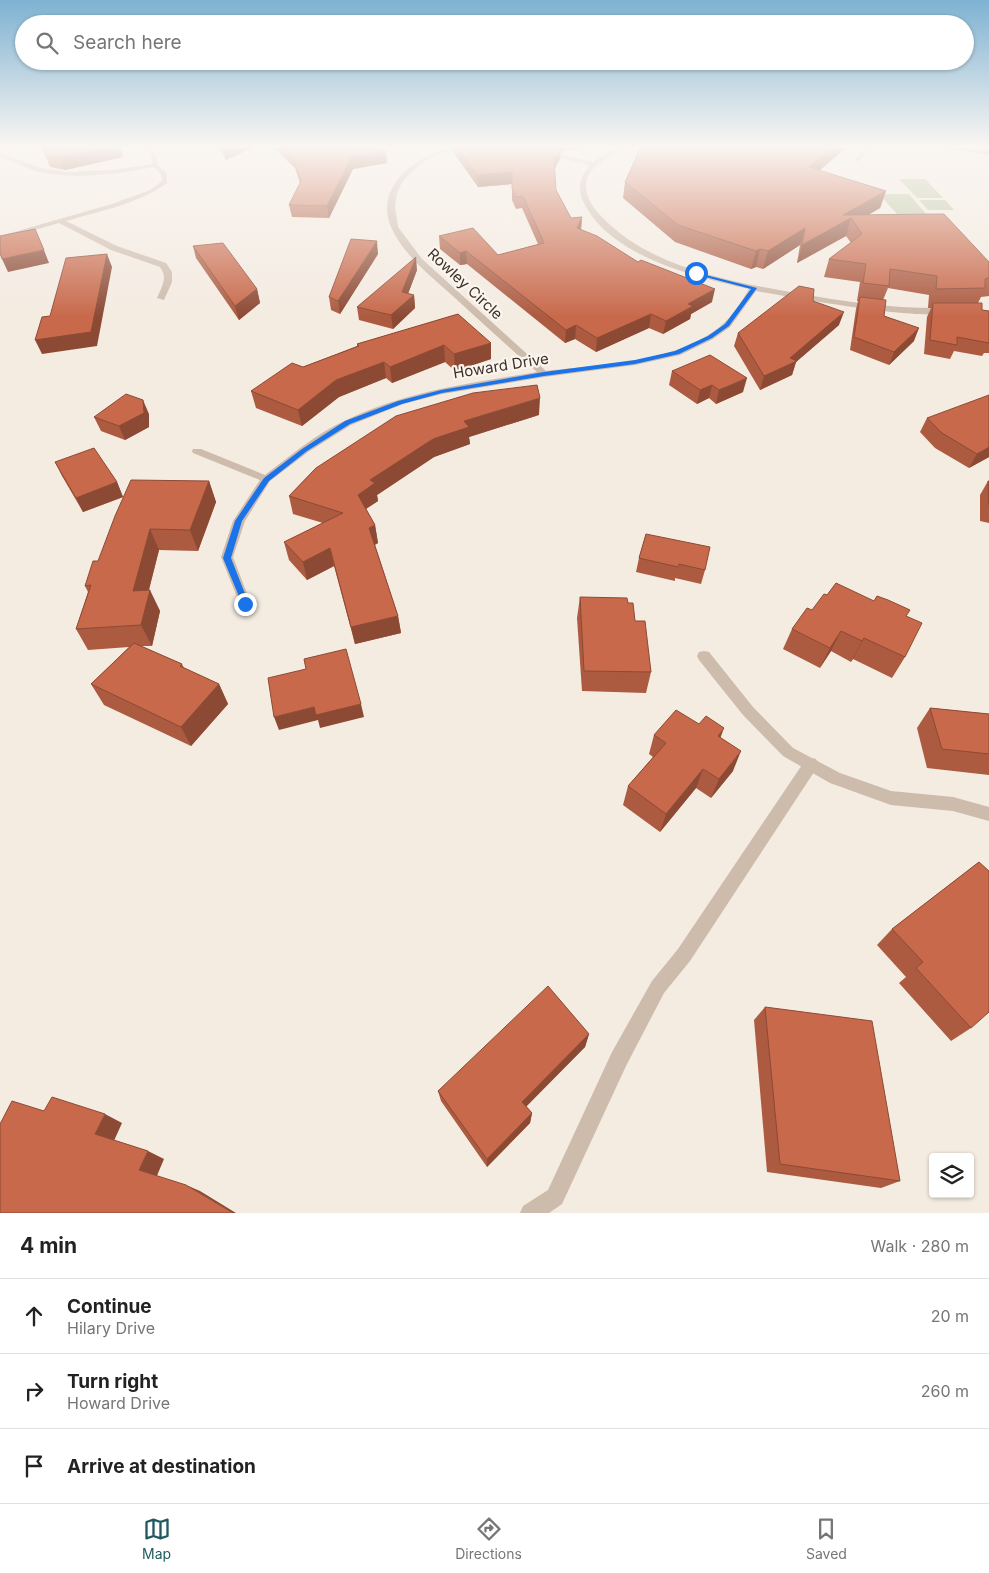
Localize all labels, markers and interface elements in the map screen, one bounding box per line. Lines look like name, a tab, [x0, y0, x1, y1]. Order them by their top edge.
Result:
search box	[15, 15, 974, 70]
icon: search	[33, 29, 61, 57]
text: Search here	[73, 31, 182, 54]
street label: Rowley Circle	[424, 244, 507, 323]
route start	[685, 262, 708, 285]
street label: Howard Drive	[452, 349, 550, 382]
route end	[234, 593, 257, 616]
map controls	[929, 1153, 974, 1198]
button: layers	[929, 1153, 974, 1198]
text: 4 min	[20, 1233, 77, 1258]
text: Walk · 280 m	[871, 1236, 969, 1256]
text: Continue	[67, 1295, 152, 1318]
icon: ahead	[20, 1302, 48, 1330]
text: 20 m	[931, 1306, 969, 1326]
text: Hilary Drive	[67, 1318, 155, 1338]
text: Turn right	[67, 1370, 158, 1393]
icon: right	[20, 1377, 48, 1405]
text: 260 m	[921, 1381, 969, 1401]
text: Howard Drive	[67, 1393, 170, 1413]
icon: arrive	[20, 1452, 48, 1480]
text: Arrive at destination	[67, 1455, 256, 1478]
tab: Map	[142, 1515, 171, 1562]
tab: Directions	[455, 1515, 522, 1562]
tab: Saved	[806, 1515, 847, 1562]

